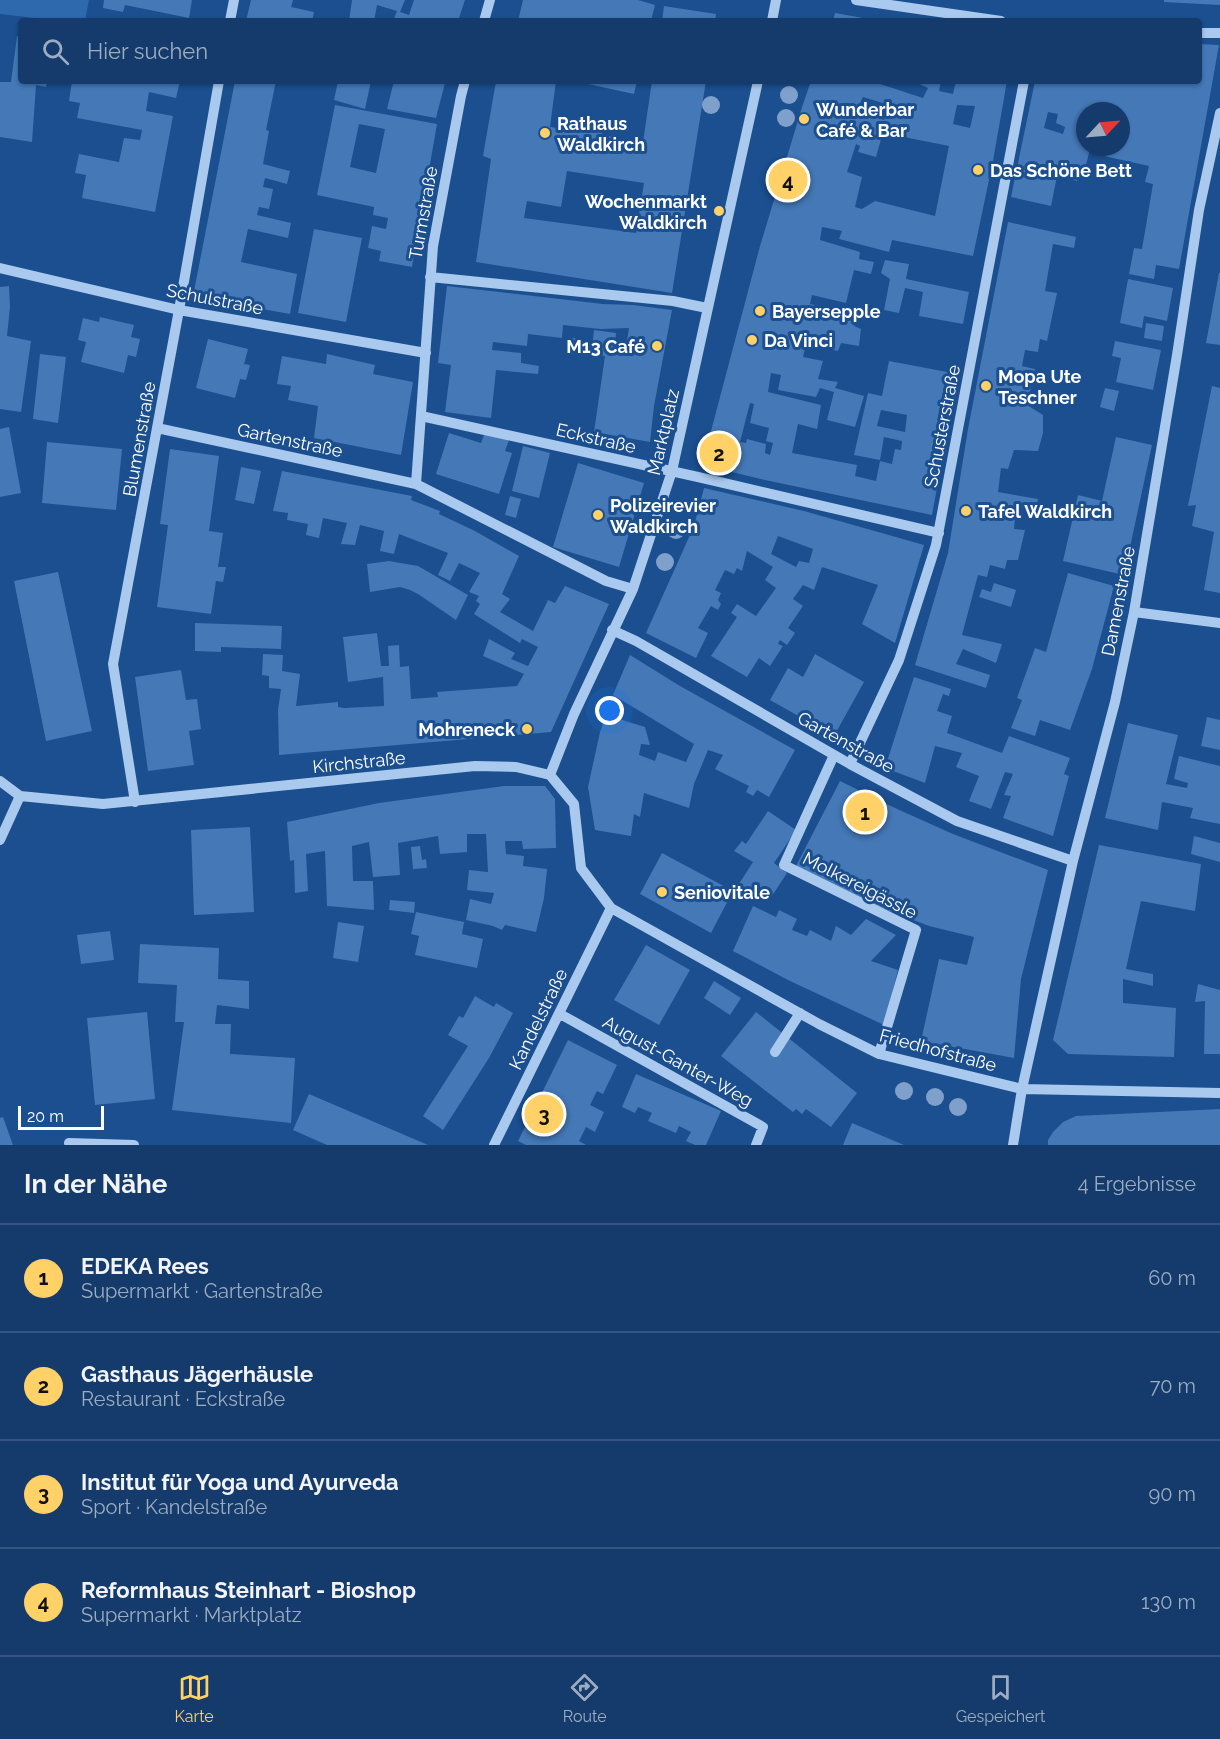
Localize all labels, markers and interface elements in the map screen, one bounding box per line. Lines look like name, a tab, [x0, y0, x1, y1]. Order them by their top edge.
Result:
search box	[18, 18, 1202, 84]
icon: search	[39, 35, 72, 68]
text: Hier suchen	[87, 38, 208, 64]
place label: Wunderbar Café & Bar	[816, 99, 914, 141]
north arrow	[1076, 102, 1130, 156]
marker: Wunderbar Café & Bar	[797, 112, 811, 126]
place label: Rathaus Waldkirch	[557, 113, 645, 155]
marker: Rathaus Waldkirch	[538, 126, 552, 140]
pin: 4	[768, 158, 808, 202]
place label: Das Schöne Bett	[990, 160, 1132, 181]
marker: Das Schöne Bett	[971, 163, 985, 177]
street label: Turmstraße	[404, 164, 442, 261]
place label: Wochenmarkt Waldkirch	[585, 191, 707, 233]
marker: Wochenmarkt Waldkirch	[712, 204, 726, 218]
street label: Schulstraße	[165, 279, 266, 319]
place label: Bayersepple	[772, 301, 881, 322]
marker: Bayersepple	[753, 304, 767, 318]
place label: Da Vinci	[764, 330, 833, 351]
marker: Da Vinci	[745, 333, 759, 347]
place label: M13 Café	[566, 336, 645, 357]
marker: M13 Café	[650, 339, 664, 353]
street label: Schusterstraße	[920, 362, 964, 489]
place label: Mopa Ute Teschner	[998, 366, 1082, 408]
street label: Blumenstraße	[119, 379, 160, 498]
marker: Mopa Ute Teschner	[979, 379, 993, 393]
street label: Marktplatz	[643, 387, 683, 477]
street label: Gartenstraße	[235, 419, 345, 462]
street label: Eckstraße	[554, 419, 638, 457]
pin: 2	[700, 430, 738, 476]
place label: Polizeirevier Waldkirch	[610, 495, 716, 537]
place label: Tafel Waldkirch	[978, 501, 1112, 522]
marker: Tafel Waldkirch	[959, 504, 973, 518]
marker: Polizeirevier Waldkirch	[591, 508, 605, 522]
street label: Damenstraße	[1097, 544, 1139, 658]
your location	[595, 696, 624, 725]
street label: Gartenstraße	[794, 707, 898, 777]
place label: Mohreneck	[418, 719, 516, 740]
marker: Mohreneck	[520, 722, 534, 736]
street label: Kirchstraße	[312, 747, 407, 777]
pin: 1	[846, 790, 884, 834]
street label: Molkereigässle	[799, 847, 921, 923]
place label: Seniovitale	[674, 882, 770, 903]
marker: Seniovitale	[655, 885, 669, 899]
street label: Kandelstraße	[504, 965, 572, 1073]
street label: August-Ganter-Weg	[599, 1011, 757, 1111]
street label: Friedhofstraße	[877, 1024, 999, 1076]
pin: 3	[524, 1092, 564, 1136]
scale bar	[18, 1103, 104, 1130]
text: 20 m	[27, 1107, 64, 1126]
text: In der Nähe	[24, 1169, 167, 1199]
text: 4 Ergebnisse	[1078, 1172, 1196, 1196]
text: EDEKA Rees	[81, 1253, 209, 1279]
text: 1	[39, 1266, 48, 1290]
text: 60 m	[1148, 1266, 1196, 1290]
text: Supermarkt · Gartenstraße	[81, 1279, 323, 1303]
text: Gasthaus Jägerhäusle	[81, 1361, 313, 1387]
text: 2	[38, 1374, 49, 1398]
text: 70 m	[1150, 1374, 1196, 1398]
text: Restaurant · Eckstraße	[81, 1387, 285, 1411]
text: Institut für Yoga und Ayurveda	[81, 1469, 399, 1495]
text: 3	[38, 1482, 49, 1506]
text: 90 m	[1149, 1482, 1196, 1506]
text: Sport · Kandelstraße	[81, 1495, 267, 1519]
text: Reformhaus Steinhart - Bioshop	[81, 1577, 416, 1603]
text: 4	[38, 1590, 49, 1614]
text: 130 m	[1141, 1590, 1196, 1614]
text: Supermarkt · Marktplatz	[81, 1603, 302, 1627]
tab: Karte	[175, 1671, 214, 1726]
tab: Route	[563, 1671, 607, 1726]
tab: Gespeichert	[956, 1671, 1045, 1726]

